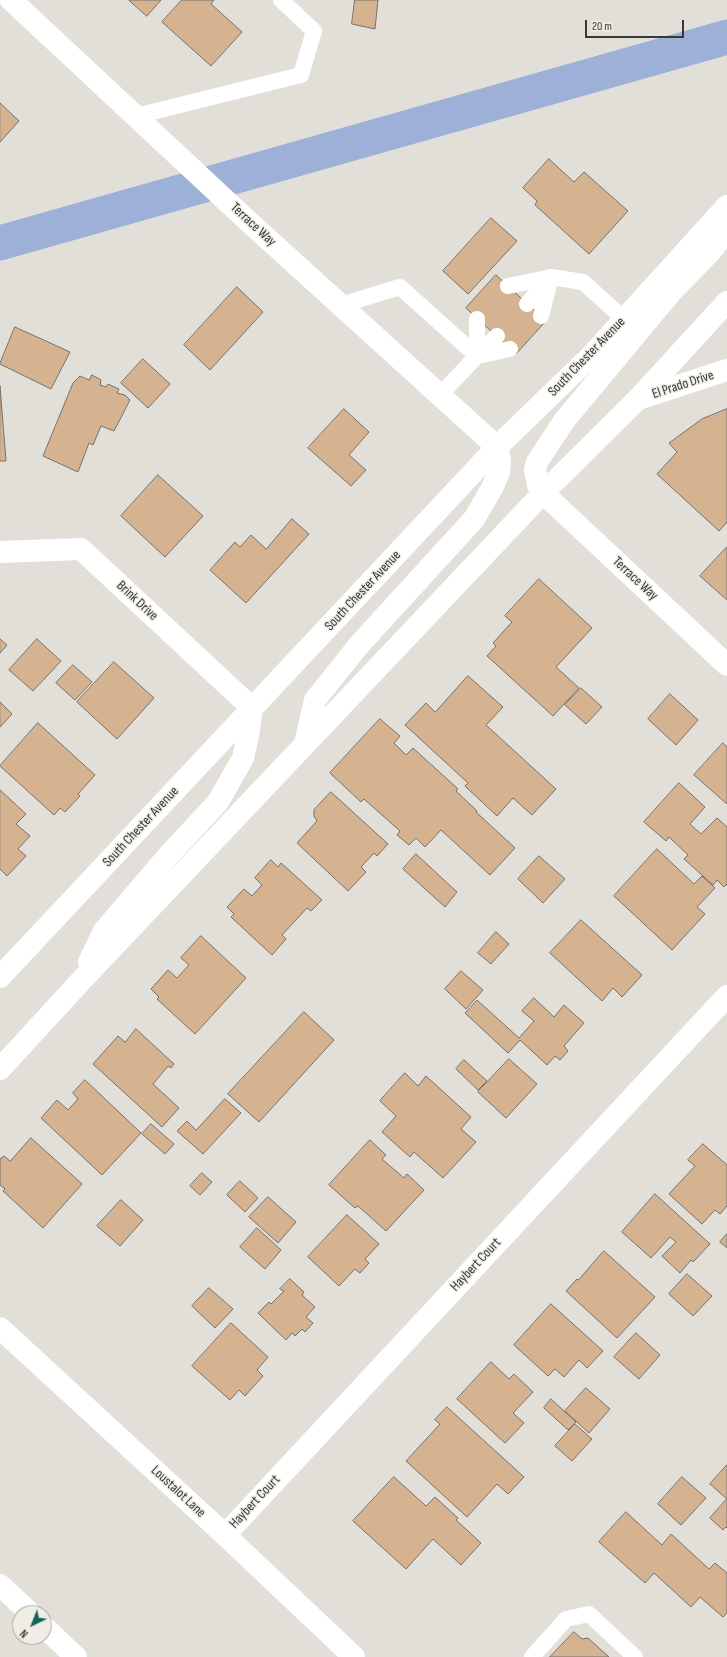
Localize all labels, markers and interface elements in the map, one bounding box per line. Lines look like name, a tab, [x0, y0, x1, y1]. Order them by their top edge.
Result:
scale bar	[587, 12, 686, 38]
text: 20 m	[592, 19, 612, 34]
street label: Terrace Way	[227, 200, 279, 250]
street label: South Chester Avenue	[545, 314, 629, 400]
street label: El Prado Drive	[650, 367, 716, 403]
street label: South Chester Avenue	[321, 547, 405, 635]
street label: Terrace Way	[609, 554, 661, 604]
street label: Brink Drive	[113, 578, 161, 624]
street label: South Chester Avenue	[99, 783, 183, 871]
street label: Haybert Court	[447, 1235, 505, 1295]
street label: Loustalot Lane	[147, 1463, 209, 1521]
street label: Haybert Court	[226, 1472, 284, 1532]
north arrow	[12, 1605, 52, 1645]
text: N	[18, 1627, 31, 1640]

